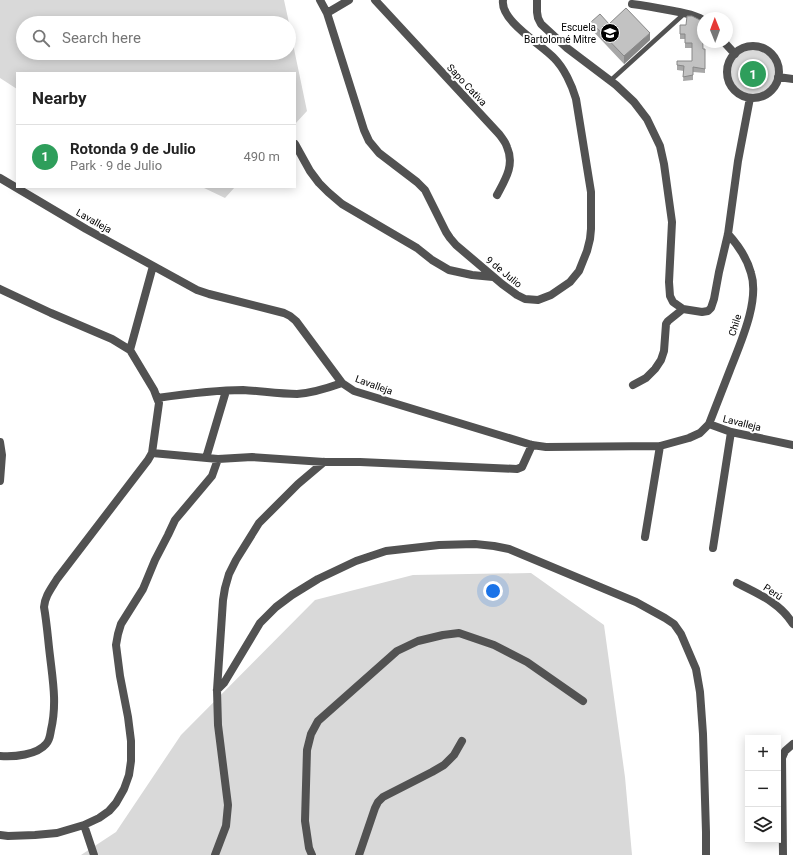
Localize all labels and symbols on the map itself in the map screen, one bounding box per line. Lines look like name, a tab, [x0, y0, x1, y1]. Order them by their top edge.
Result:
north arrow	[697, 12, 733, 48]
place label: Escuela Bartolomé Mitre	[524, 22, 596, 45]
school or university icon: Escuela Bartolomé Mitre	[599, 22, 621, 44]
pin: 1	[740, 59, 766, 89]
street label: Sapo Cativa	[445, 62, 489, 108]
street label: Lavalleja	[74, 207, 114, 235]
street label: 9 de Julio	[484, 254, 524, 290]
street label: Chile	[726, 313, 744, 337]
street label: Lavalleja	[354, 373, 394, 397]
street label: Lavalleja	[722, 413, 762, 433]
your location	[483, 581, 503, 601]
street label: Perú	[761, 582, 785, 602]

